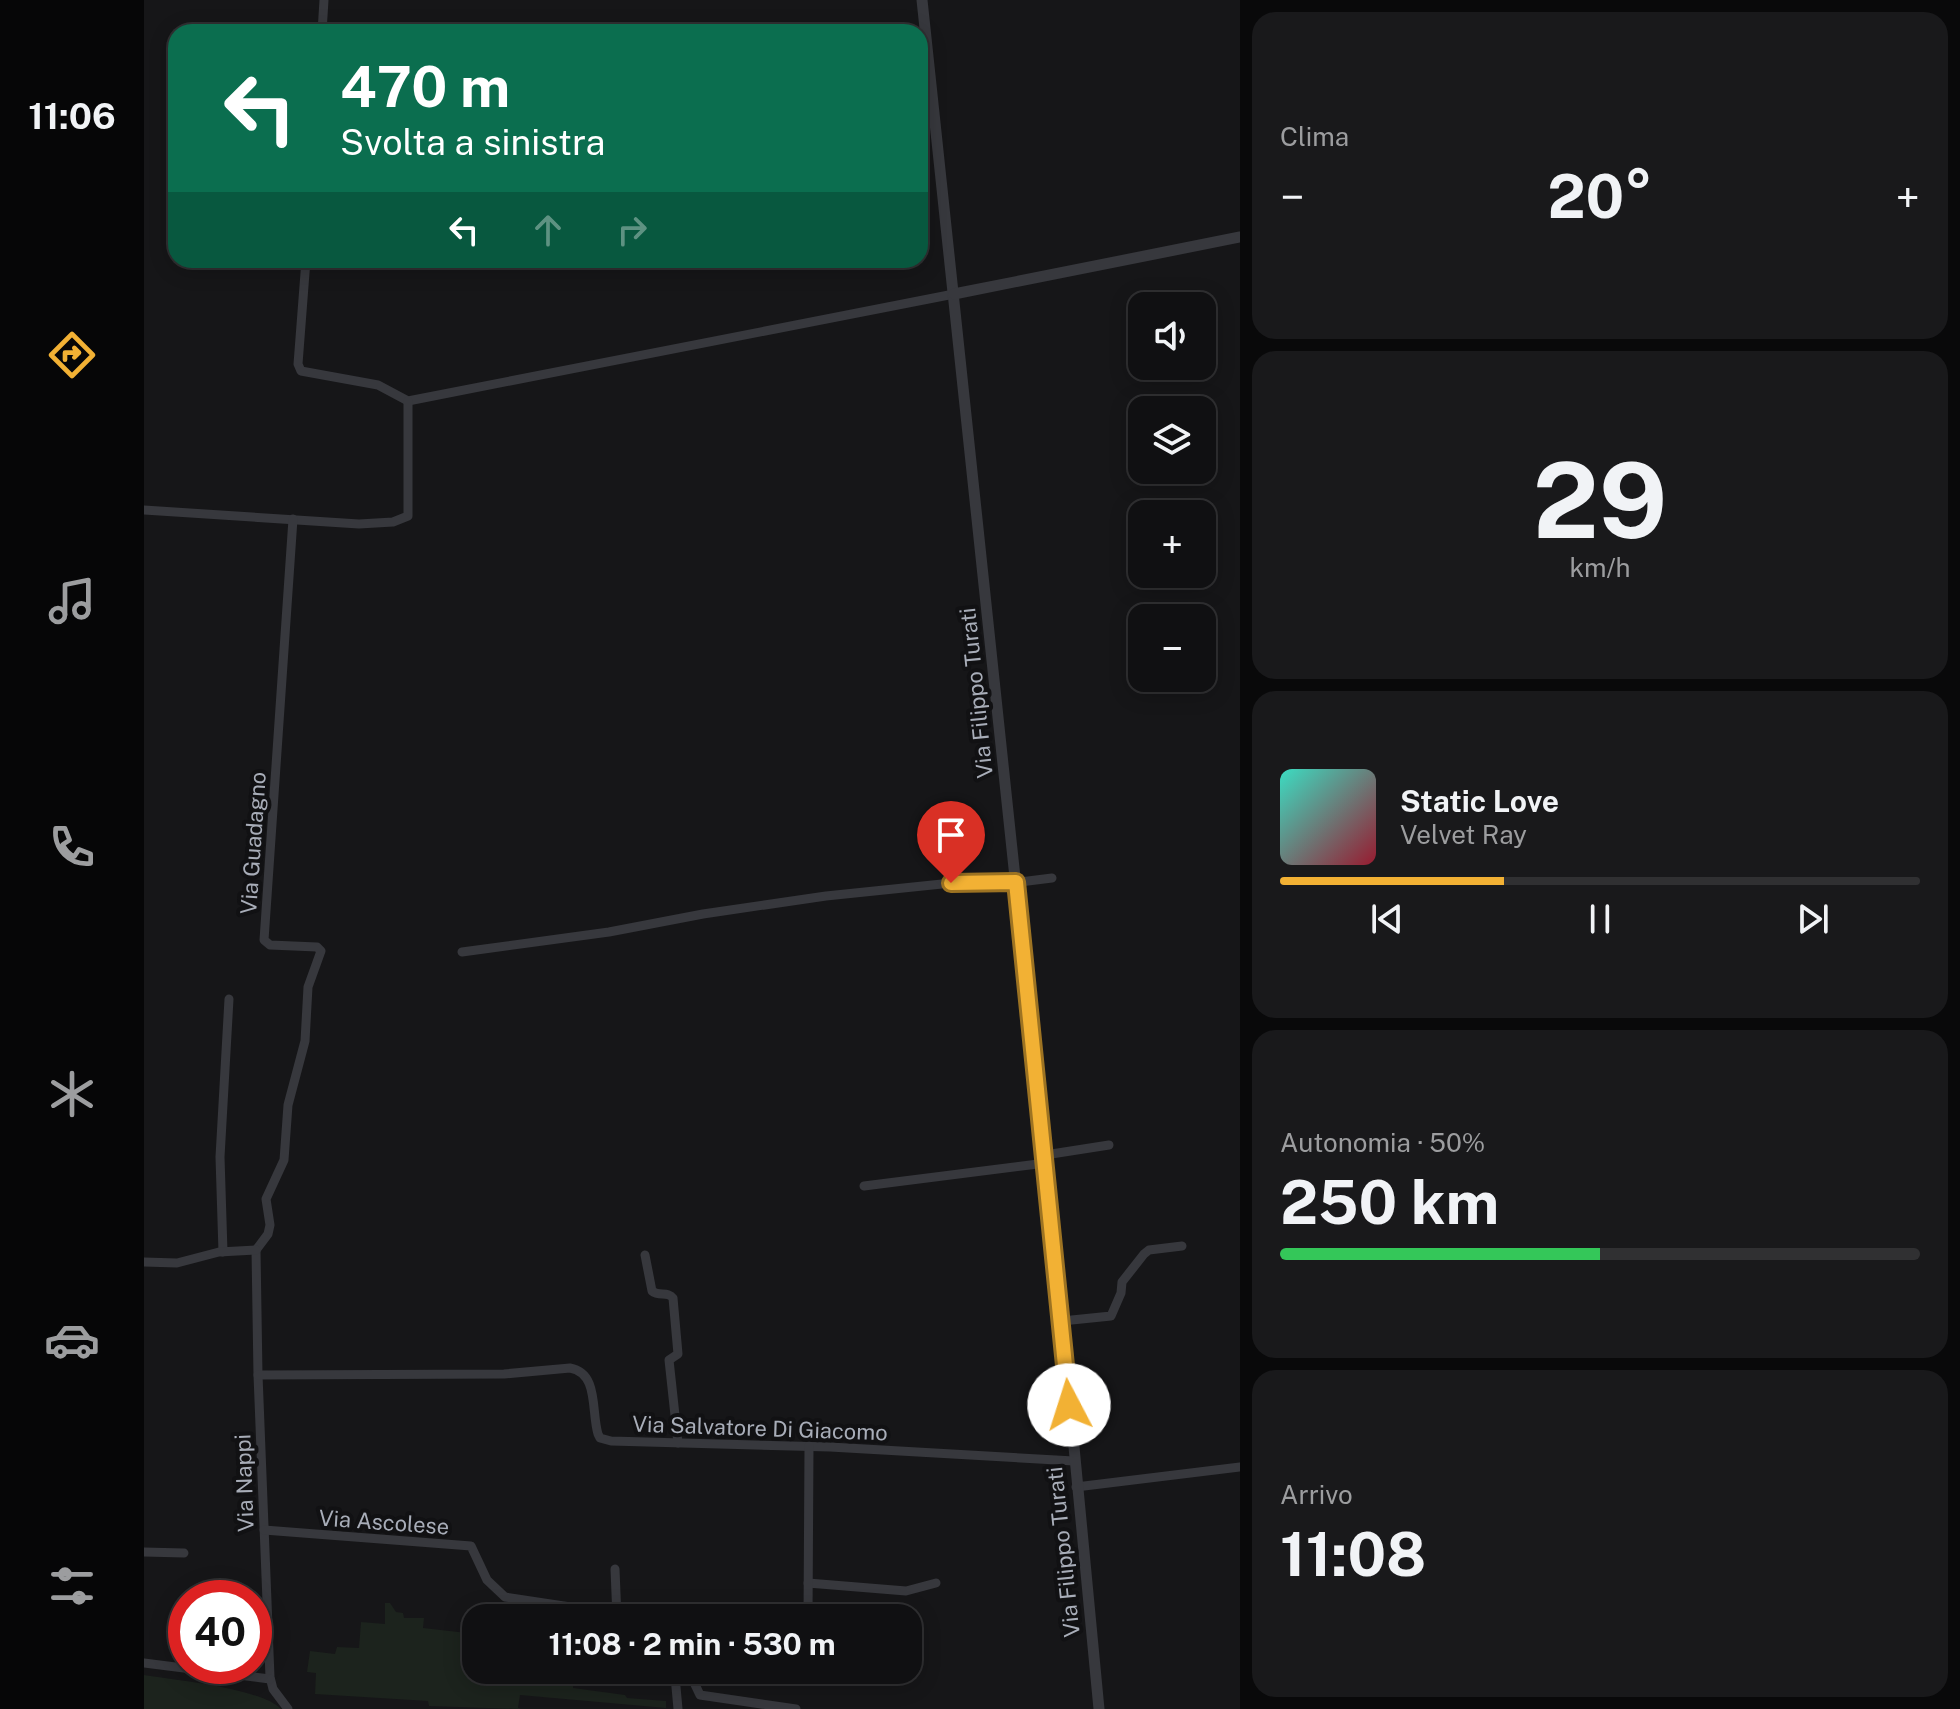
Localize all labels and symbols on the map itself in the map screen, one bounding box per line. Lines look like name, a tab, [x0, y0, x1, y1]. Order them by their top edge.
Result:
street label: Via Filippo Turati	[954, 607, 998, 779]
street label: Via Guadagno	[235, 771, 271, 915]
pin	[917, 801, 985, 883]
position arrow	[1027, 1363, 1111, 1447]
street label: Via Salvatore Di Giacomo	[632, 1411, 888, 1445]
street label: Via Nappi	[229, 1434, 259, 1532]
street label: Via Filippo Turati	[1041, 1466, 1085, 1638]
street label: Via Ascolese	[318, 1504, 450, 1540]
speed limit sign: 40	[168, 1580, 272, 1684]

